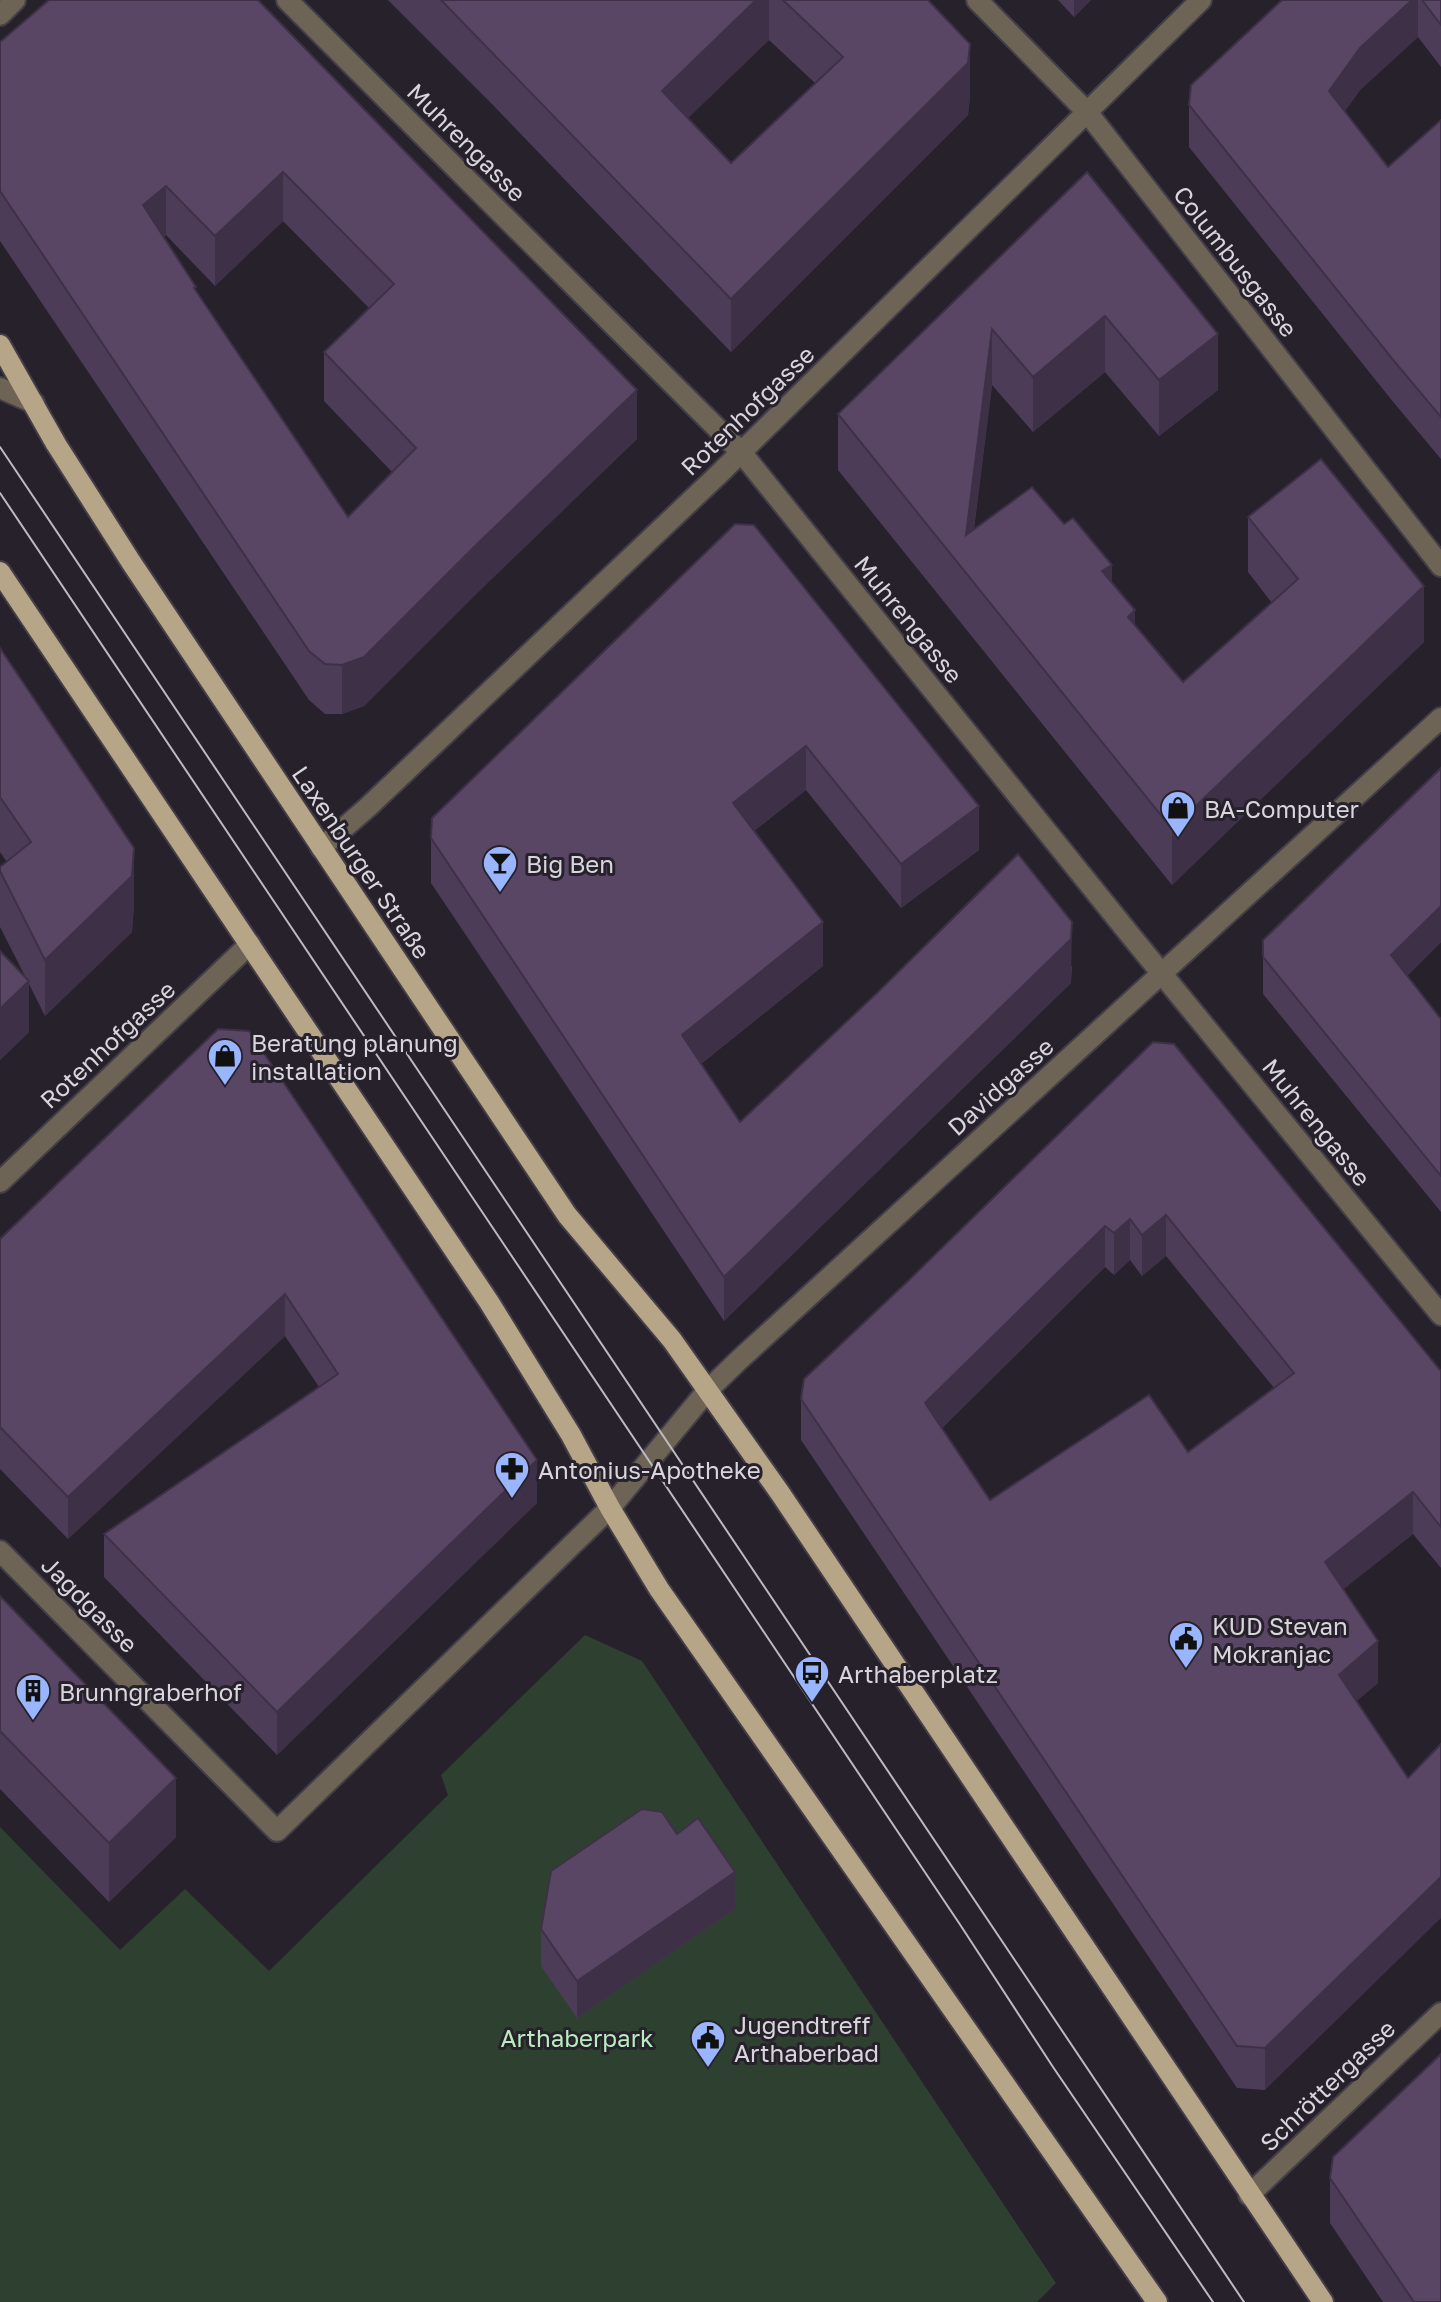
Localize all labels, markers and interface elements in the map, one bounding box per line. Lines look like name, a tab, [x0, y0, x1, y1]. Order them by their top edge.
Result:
street label: Muhrengasse	[402, 77, 532, 207]
street label: Columbusgasse	[1168, 180, 1304, 342]
street label: Rotenhofgasse	[674, 339, 820, 481]
street label: Muhrengasse	[849, 549, 969, 689]
street label: Laxenburger Straße	[287, 760, 437, 964]
shop icon: BA-Computer	[1159, 789, 1197, 839]
place label: BA-Computer	[1204, 794, 1359, 823]
bar icon: Big Ben	[481, 844, 519, 894]
place label: Big Ben	[526, 849, 614, 878]
street label: Rotenhofgasse	[34, 974, 180, 1114]
place label: Beratung planung installation	[251, 1028, 458, 1085]
street label: Davidgasse	[941, 1031, 1059, 1141]
shop icon: Beratung planung installation	[206, 1037, 244, 1087]
street label: Muhrengasse	[1257, 1052, 1377, 1192]
pharmacy icon: Antonius-Apotheke	[493, 1450, 531, 1500]
place label: Antonius-Apotheke	[538, 1455, 761, 1484]
street label: Jagdgasse	[36, 1550, 144, 1658]
place label: KUD Stevan Mokranjac	[1212, 1611, 1348, 1668]
public building icon: KUD Stevan Mokranjac	[1167, 1620, 1205, 1670]
bus stop icon: Arthaberplatz	[793, 1654, 831, 1704]
place label: Arthaberplatz	[838, 1659, 998, 1688]
building icon: Brunngraberhof	[14, 1672, 52, 1722]
place label: Brunngraberhof	[59, 1677, 242, 1706]
place label: Jugendtreff Arthaberbad	[734, 2010, 879, 2067]
street label: Schröttergasse	[1253, 2013, 1401, 2157]
public building icon: Jugendtreff Arthaberbad	[689, 2019, 727, 2069]
park label: Arthaberpark	[500, 2023, 654, 2052]

